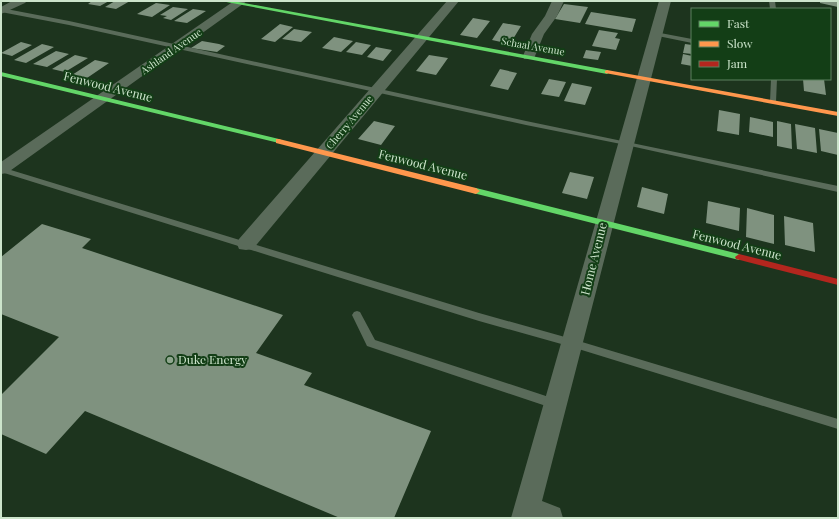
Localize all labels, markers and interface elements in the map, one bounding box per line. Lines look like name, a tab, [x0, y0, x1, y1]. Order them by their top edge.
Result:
legend	[691, 8, 831, 80]
text: Fast	[727, 15, 750, 31]
street label: Ashland Avenue	[137, 25, 204, 78]
street label: Schaal Avenue	[500, 34, 566, 58]
text: Slow	[727, 35, 753, 51]
text: Jam	[726, 55, 748, 71]
street label: Fenwood Avenue	[62, 67, 154, 105]
street label: Cherry Avenue	[322, 92, 376, 152]
street label: Fenwood Avenue	[377, 145, 469, 183]
street label: Home Avenue	[576, 221, 610, 297]
street label: Fenwood Avenue	[691, 225, 783, 263]
place label: Duke Energy	[178, 351, 247, 367]
marker: Duke Energy	[165, 355, 175, 365]

